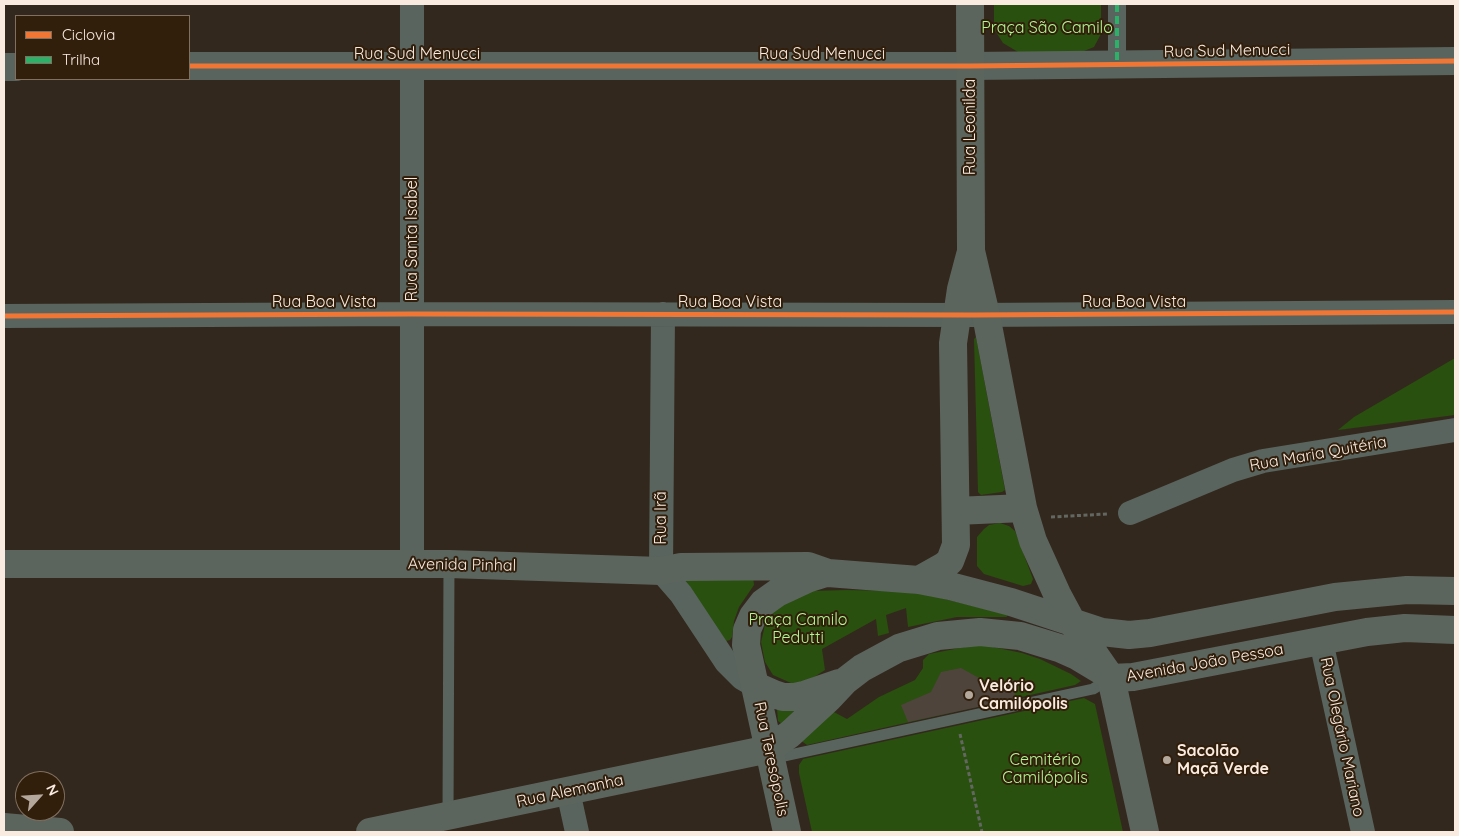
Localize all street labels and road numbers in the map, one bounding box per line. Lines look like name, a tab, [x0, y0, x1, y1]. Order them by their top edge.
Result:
street label: Rua Sud Menucci	[1164, 40, 1290, 62]
street label: Rua Sud Menucci	[354, 44, 480, 64]
street label: Rua Sud Menucci	[759, 44, 885, 64]
street label: Rua Leonilda	[960, 79, 980, 175]
street label: Rua Santa Isabel	[402, 177, 422, 301]
street label: Rua Boa Vista	[272, 292, 376, 312]
street label: Rua Boa Vista	[678, 292, 782, 312]
street label: Rua Boa Vista	[1082, 292, 1186, 312]
street label: Rua Maria Quitéria	[1248, 432, 1388, 476]
street label: Rua Irã	[651, 491, 671, 545]
street label: Avenida Pinhal	[408, 554, 516, 576]
street label: Avenida João Pessoa	[1125, 640, 1285, 686]
street label: Rua Olegário Mariano	[1316, 655, 1368, 819]
street label: Rua Teresópolis	[749, 700, 793, 818]
street label: Rua Alemanha	[515, 770, 625, 812]

